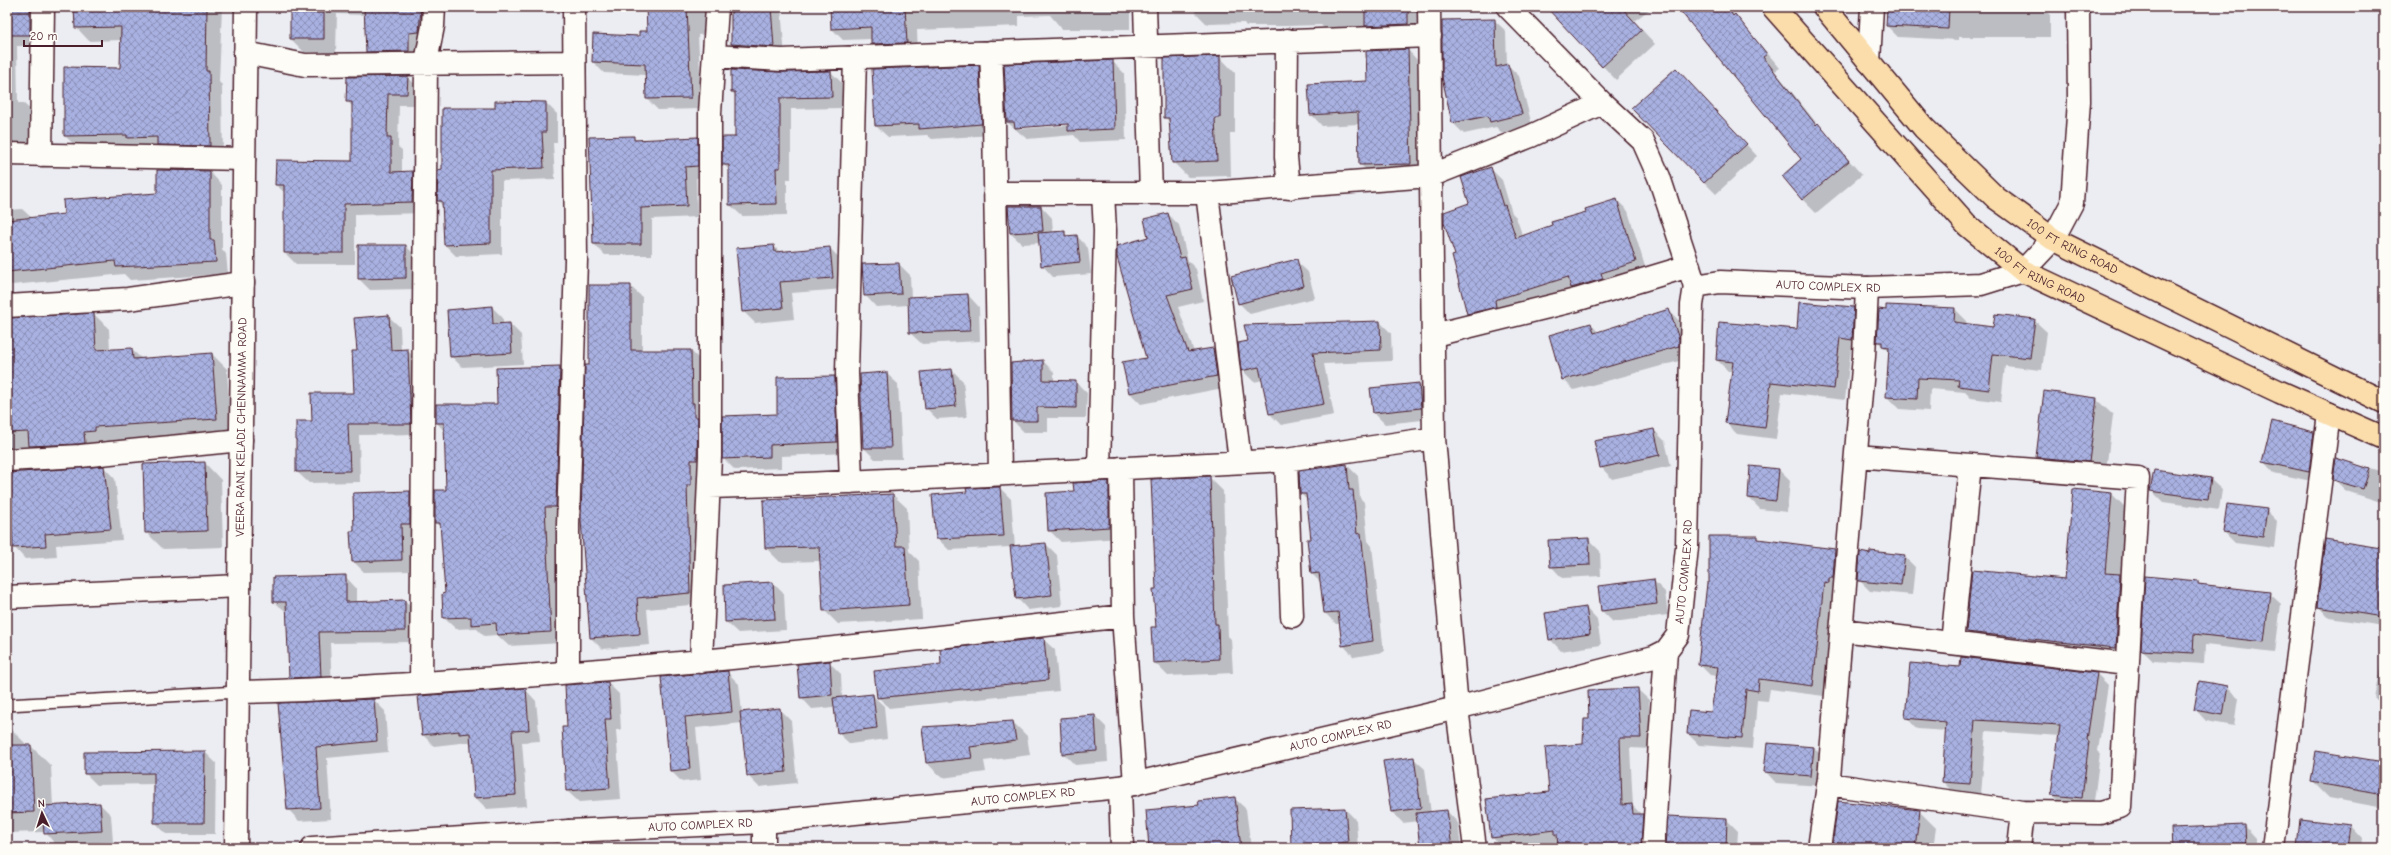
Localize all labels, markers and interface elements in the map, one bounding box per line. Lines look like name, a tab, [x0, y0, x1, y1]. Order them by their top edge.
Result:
scale bar	[24, 22, 102, 48]
text: 20 m	[30, 29, 58, 43]
street label: 100 FT RING ROAD	[2025, 214, 2121, 276]
street label: 100 FT RING ROAD	[1993, 242, 2089, 306]
street label: AUTO COMPLEX RD	[1776, 277, 1881, 295]
street label: VEERA RANI KELADI CHENNAMMA ROAD	[233, 317, 249, 537]
street label: AUTO COMPLEX RD	[1672, 520, 1695, 625]
street label: AUTO COMPLEX RD	[1288, 717, 1393, 754]
street label: AUTO COMPLEX RD	[970, 784, 1076, 809]
north arrow	[22, 793, 62, 833]
text: N	[37, 797, 45, 810]
street label: AUTO COMPLEX RD	[648, 816, 753, 834]

